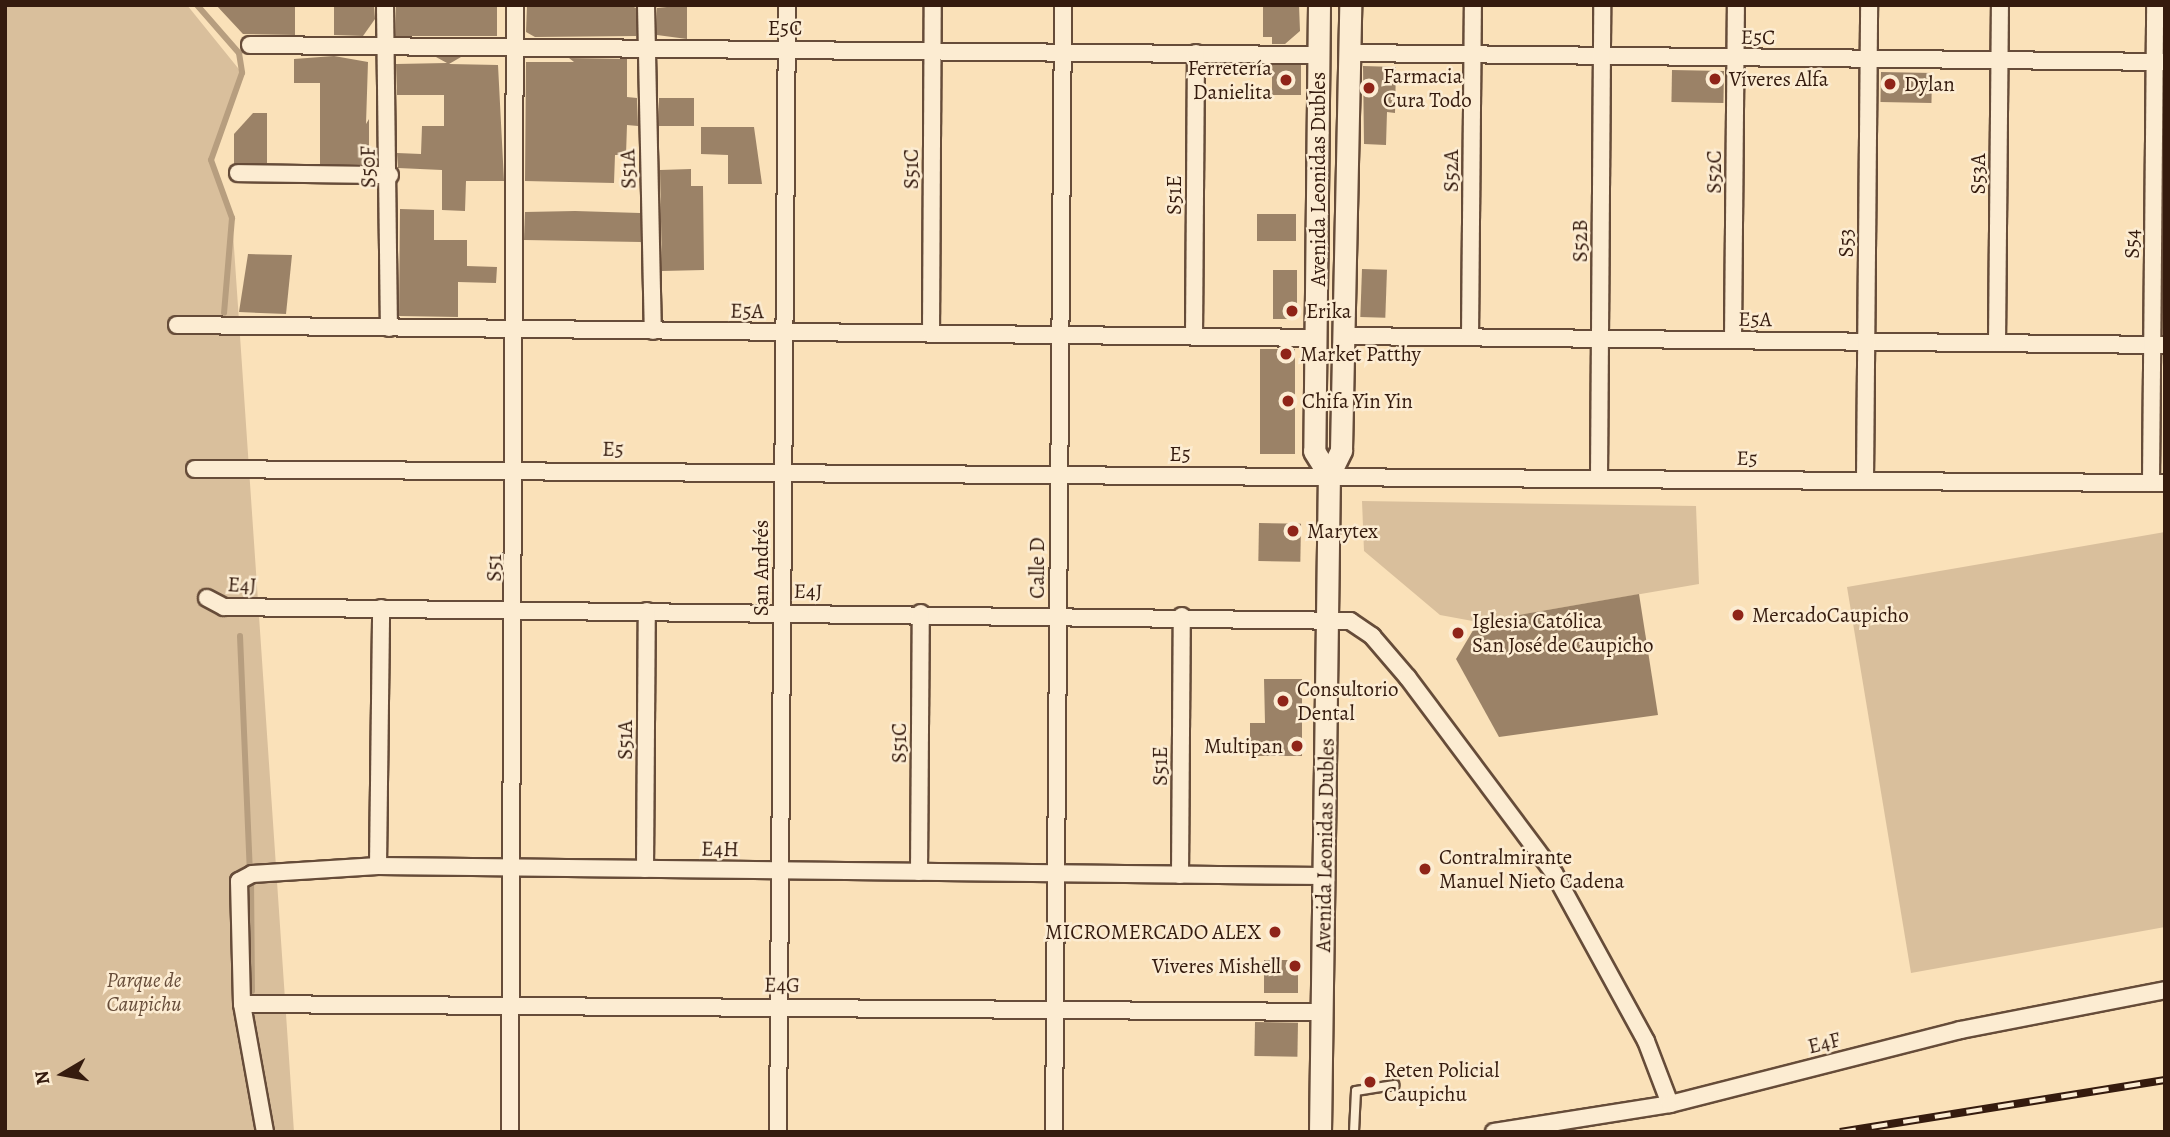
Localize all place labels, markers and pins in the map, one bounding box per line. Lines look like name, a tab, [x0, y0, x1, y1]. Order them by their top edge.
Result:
place label: Ferretería Danielita	[1187, 55, 1272, 105]
place label: Farmacia Cura Todo	[1383, 63, 1472, 113]
place label: Víveres Alfa	[1729, 66, 1829, 92]
marker: Víveres Alfa	[1707, 71, 1723, 87]
place label: Dylan	[1904, 71, 1955, 97]
marker: Ferretería Danielita	[1278, 72, 1294, 88]
marker: Dylan	[1882, 76, 1898, 92]
marker: Farmacia Cura Todo	[1361, 80, 1377, 96]
place label: Erika	[1306, 298, 1352, 324]
marker: Erika	[1284, 303, 1300, 319]
place label: Market Patthy	[1300, 341, 1421, 367]
marker: Market Patthy	[1278, 346, 1294, 362]
place label: Chifa Yin Yin	[1302, 388, 1413, 414]
marker: Chifa Yin Yin	[1280, 393, 1296, 409]
place label: Marytex	[1307, 518, 1378, 544]
marker: Marytex	[1285, 523, 1301, 539]
place label: MercadoCaupicho	[1752, 602, 1909, 628]
marker: MercadoCaupicho	[1730, 607, 1746, 623]
place label: Iglesia Católica San José de Caupicho	[1472, 608, 1653, 658]
marker: Iglesia Católica San José de Caupicho	[1450, 625, 1466, 641]
place label: Consultorio Dental	[1297, 676, 1398, 726]
marker: Consultorio Dental	[1275, 693, 1291, 709]
place label: Multipan	[1204, 733, 1283, 759]
marker: Multipan	[1289, 738, 1305, 754]
place label: Contralmirante Manuel Nieto Cadena	[1439, 844, 1625, 894]
marker: Contralmirante Manuel Nieto Cadena	[1417, 861, 1433, 877]
place label: MICROMERCADO ALEX	[1045, 919, 1261, 945]
marker: MICROMERCADO ALEX	[1267, 924, 1283, 940]
place label: Viveres Mishell	[1152, 953, 1281, 979]
marker: Viveres Mishell	[1287, 958, 1303, 974]
place label: Reten Policial Caupichu	[1384, 1057, 1499, 1107]
marker: Reten Policial Caupichu	[1362, 1074, 1378, 1090]

